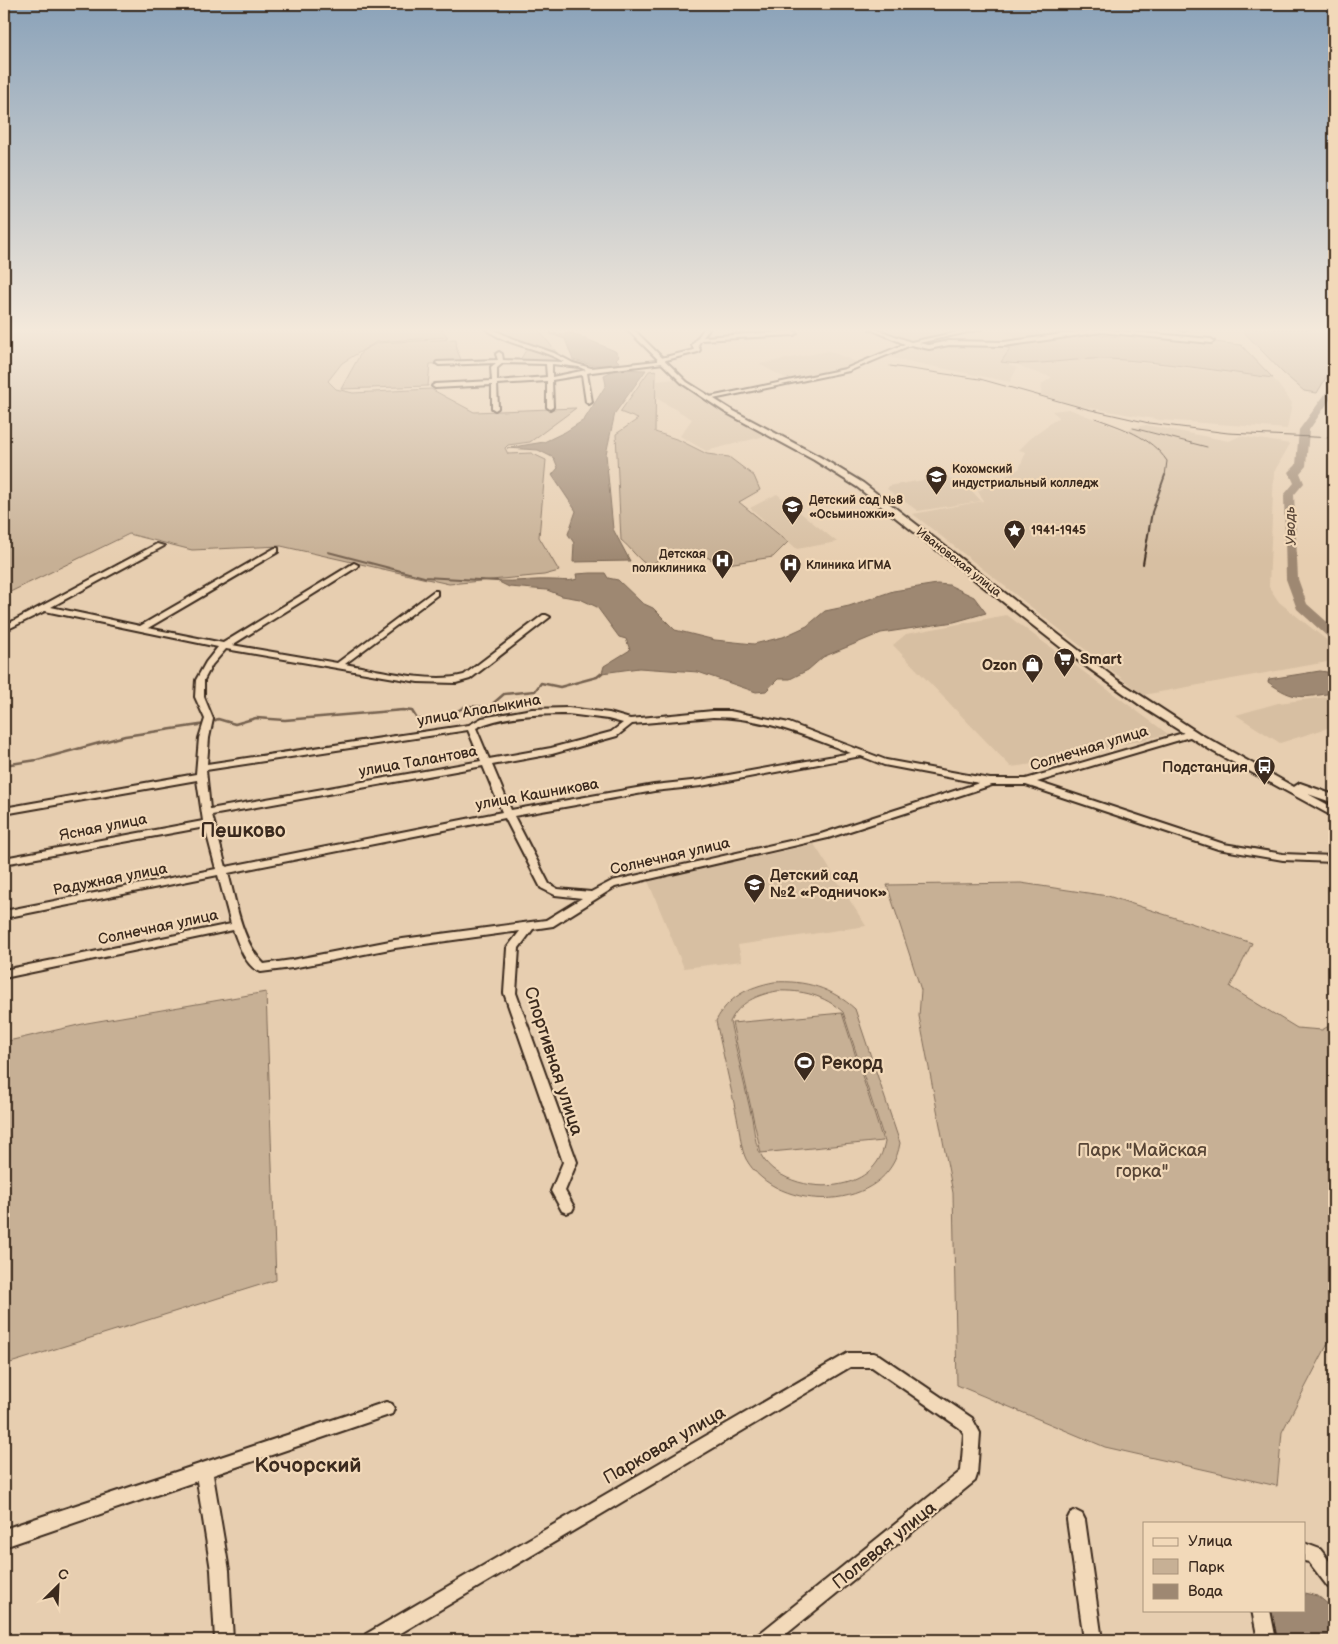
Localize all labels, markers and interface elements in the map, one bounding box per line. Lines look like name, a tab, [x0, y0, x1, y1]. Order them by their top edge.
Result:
place label: Кохомский индустриальный колледж	[952, 462, 1099, 491]
school or university icon: Кохомский индустриальный колледж	[924, 464, 948, 495]
place label: Детский сад №8 «Осьминожки»	[809, 493, 903, 522]
school or university icon: Детский сад №8 «Осьминожки»	[781, 495, 805, 526]
water label: Уводь	[1281, 506, 1300, 546]
place icon: 1941-1945	[1003, 518, 1027, 549]
place label: 1941-1945	[1031, 523, 1086, 538]
street label: Ивановская улица	[913, 525, 1004, 600]
place label: Детская поликлиника	[632, 547, 707, 576]
hospital icon: Детская поликлиника	[710, 549, 734, 580]
hospital icon: Клиника ИГМА	[778, 553, 802, 584]
place label: Клиника ИГМА	[806, 558, 892, 573]
supermarket icon: Smart	[1052, 647, 1076, 678]
place label: Smart	[1080, 650, 1122, 669]
shop icon: Ozon	[1021, 653, 1045, 684]
place label: Ozon	[982, 656, 1017, 675]
street label: улица Алалыкина	[416, 690, 542, 731]
street label: Солнечная улица	[1028, 721, 1150, 775]
street label: улица Талантова	[357, 742, 479, 781]
bus stop icon: Подстанция	[1252, 755, 1276, 786]
place label: Подстанция	[1162, 758, 1248, 777]
street label: улица Кашникова	[474, 774, 600, 815]
street label: Ясная улица	[58, 810, 149, 845]
district label: Пешково	[200, 819, 286, 843]
street label: Солнечная улица	[608, 833, 732, 879]
street label: Радужная улица	[51, 859, 169, 900]
place label: Детский сад №2 «Родничок»	[770, 866, 888, 902]
school or university icon: Детский сад №2 «Родничок»	[742, 872, 766, 903]
street label: Солнечная улица	[96, 905, 220, 949]
street label: Спортивная улица	[520, 984, 588, 1138]
sports icon: Рекорд	[793, 1051, 817, 1082]
place label: Рекорд	[821, 1053, 883, 1074]
park label: Парк "Майская горка"	[1077, 1140, 1207, 1182]
street label: Парковая улица	[599, 1402, 729, 1489]
district label: Кочорский	[255, 1453, 361, 1478]
street label: Полевая улица	[828, 1497, 941, 1594]
legend	[1143, 1522, 1306, 1612]
text: Улица	[1188, 1532, 1233, 1551]
text: Парк	[1188, 1558, 1225, 1577]
north arrow	[32, 1562, 82, 1612]
text: С	[55, 1565, 71, 1584]
text: Вода	[1188, 1582, 1223, 1601]

